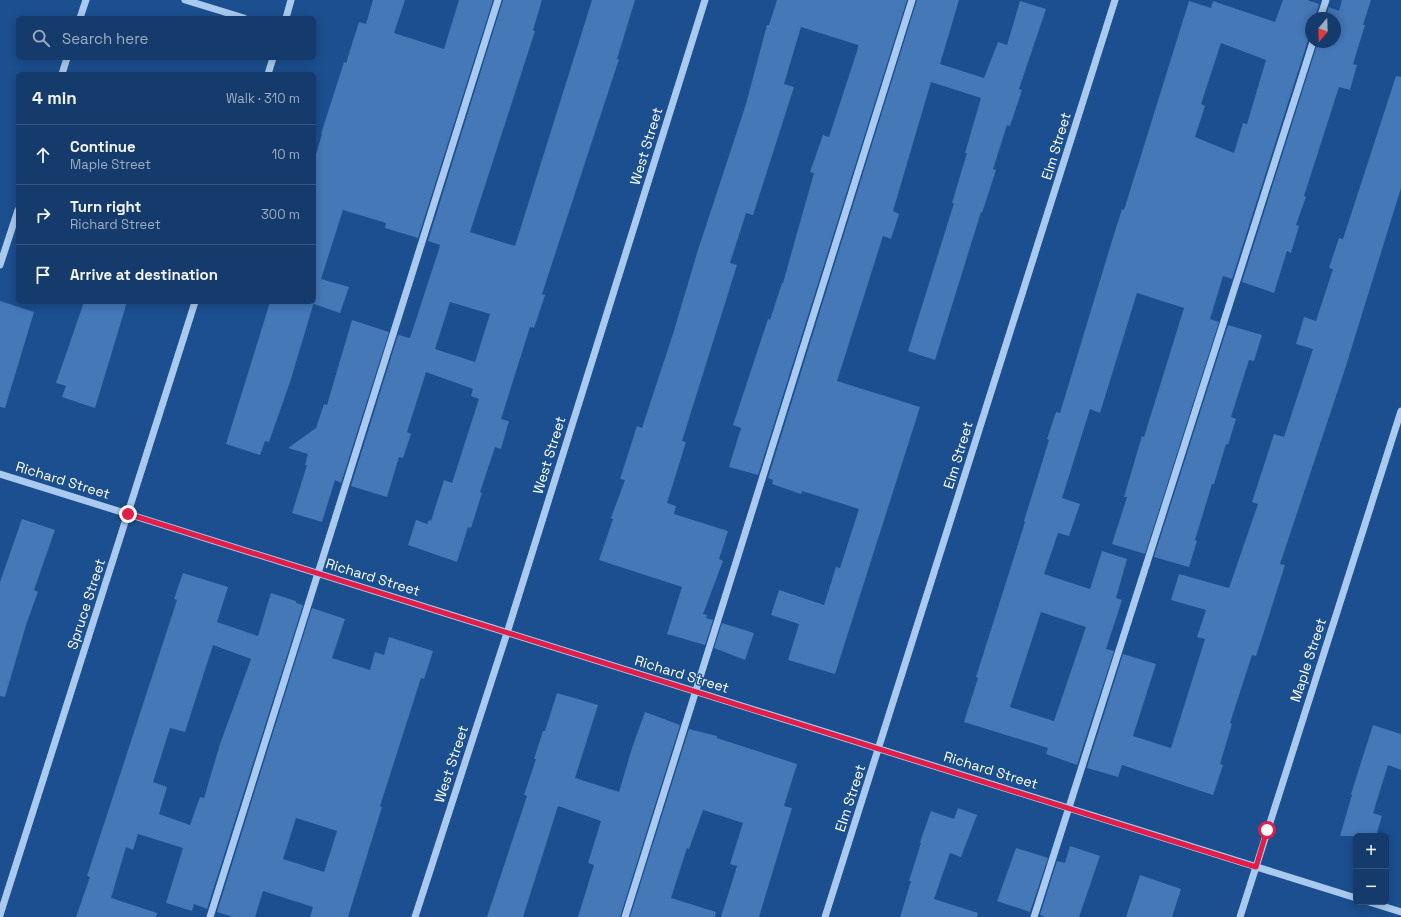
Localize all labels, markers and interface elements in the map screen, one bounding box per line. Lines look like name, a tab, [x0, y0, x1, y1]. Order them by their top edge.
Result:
north arrow	[1305, 12, 1341, 48]
search box	[16, 16, 316, 60]
icon: search	[30, 27, 52, 49]
text: Search here	[62, 29, 148, 48]
text: 4 min	[32, 87, 77, 109]
text: Walk · 310 m	[226, 90, 300, 107]
street label: West Street	[626, 105, 666, 187]
street label: Elm Street	[1037, 110, 1075, 182]
text: Continue	[70, 137, 136, 156]
icon: ahead	[32, 144, 54, 166]
text: 10 m	[272, 146, 300, 163]
text: Maple Street	[70, 156, 151, 173]
text: Turn right	[70, 197, 141, 216]
icon: right	[32, 204, 54, 226]
text: 300 m	[261, 206, 300, 223]
text: Richard Street	[70, 216, 161, 233]
icon: arrive	[32, 264, 54, 286]
text: Arrive at destination	[70, 265, 218, 284]
street label: West Street	[529, 414, 569, 496]
street label: Elm Street	[939, 419, 977, 491]
street label: Richard Street	[14, 457, 112, 503]
route end	[119, 505, 137, 523]
street label: Richard Street	[324, 554, 422, 600]
street label: Spruce Street	[63, 556, 109, 652]
street label: Maple Street	[1286, 616, 1330, 704]
street label: Richard Street	[633, 651, 731, 697]
street label: West Street	[430, 723, 472, 805]
street label: Richard Street	[942, 747, 1040, 793]
street label: Elm Street	[831, 762, 869, 834]
route start	[1258, 821, 1276, 839]
map controls	[1353, 833, 1389, 905]
button: +	[1353, 833, 1389, 869]
button: −	[1353, 869, 1389, 905]

